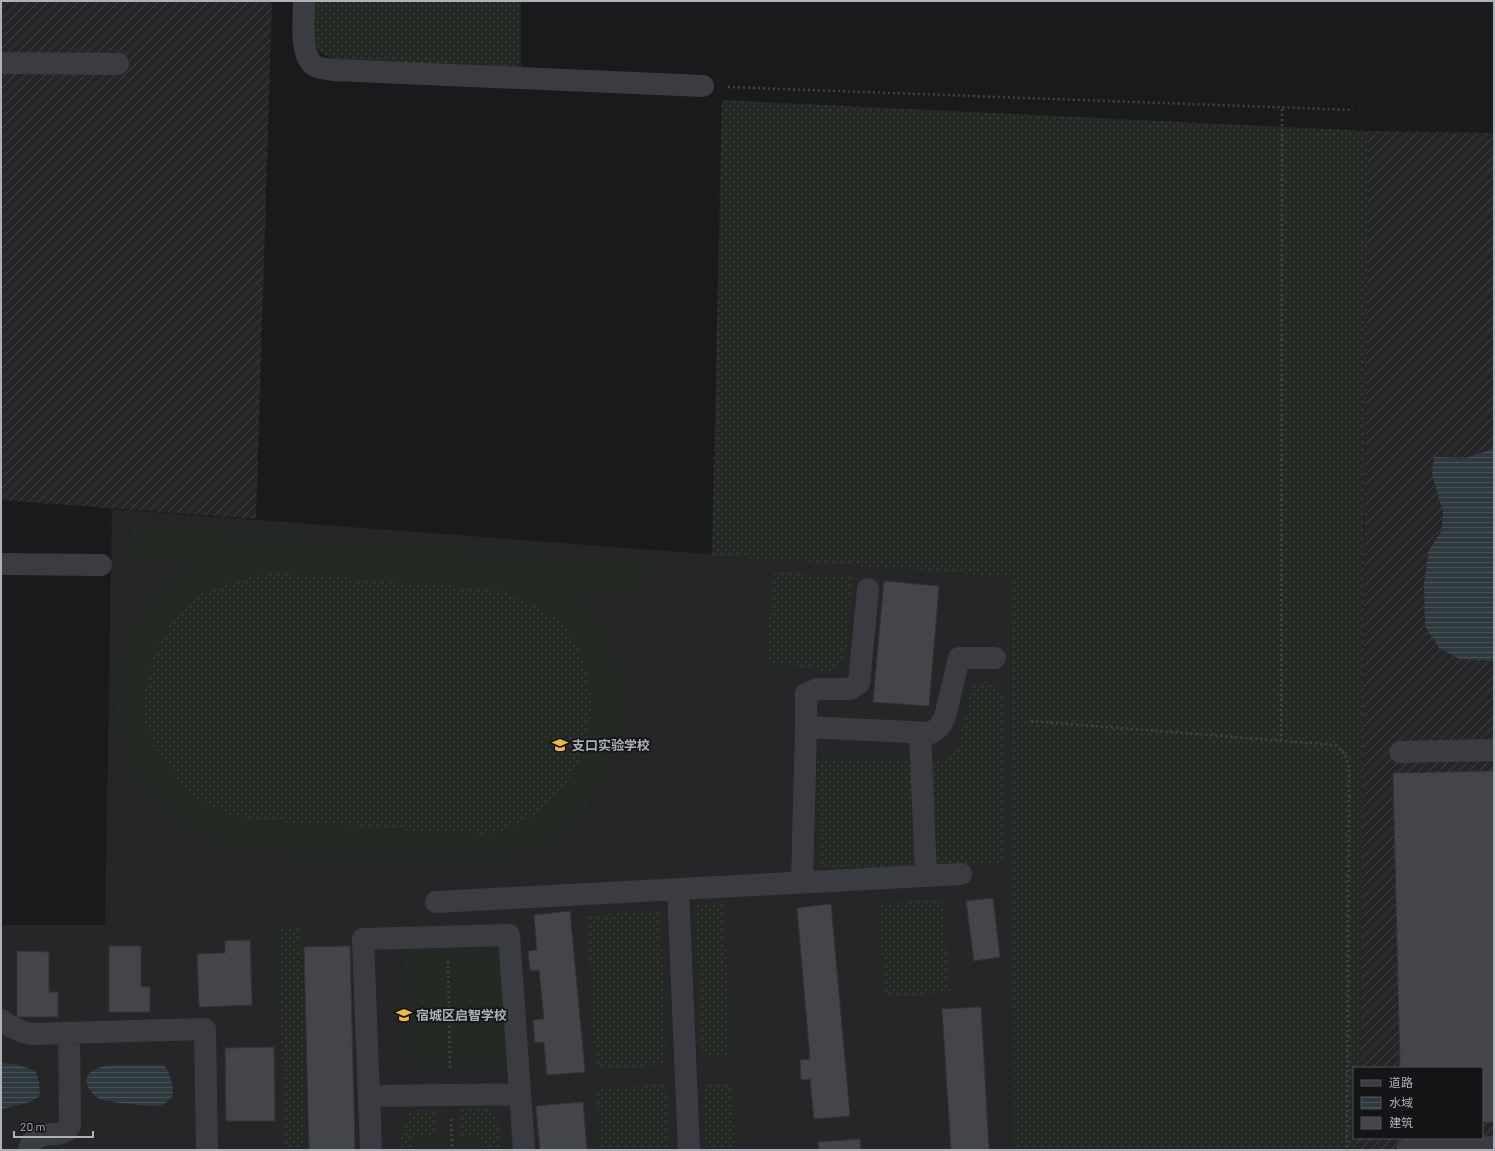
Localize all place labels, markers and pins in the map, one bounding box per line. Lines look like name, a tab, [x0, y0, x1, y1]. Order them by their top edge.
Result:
school or university icon: 支口实验学校	[551, 736, 569, 754]
place label: 支口实验学校	[572, 737, 650, 753]
school or university icon: 宿城区启智学校	[395, 1006, 413, 1024]
place label: 宿城区启智学校	[416, 1007, 507, 1023]

